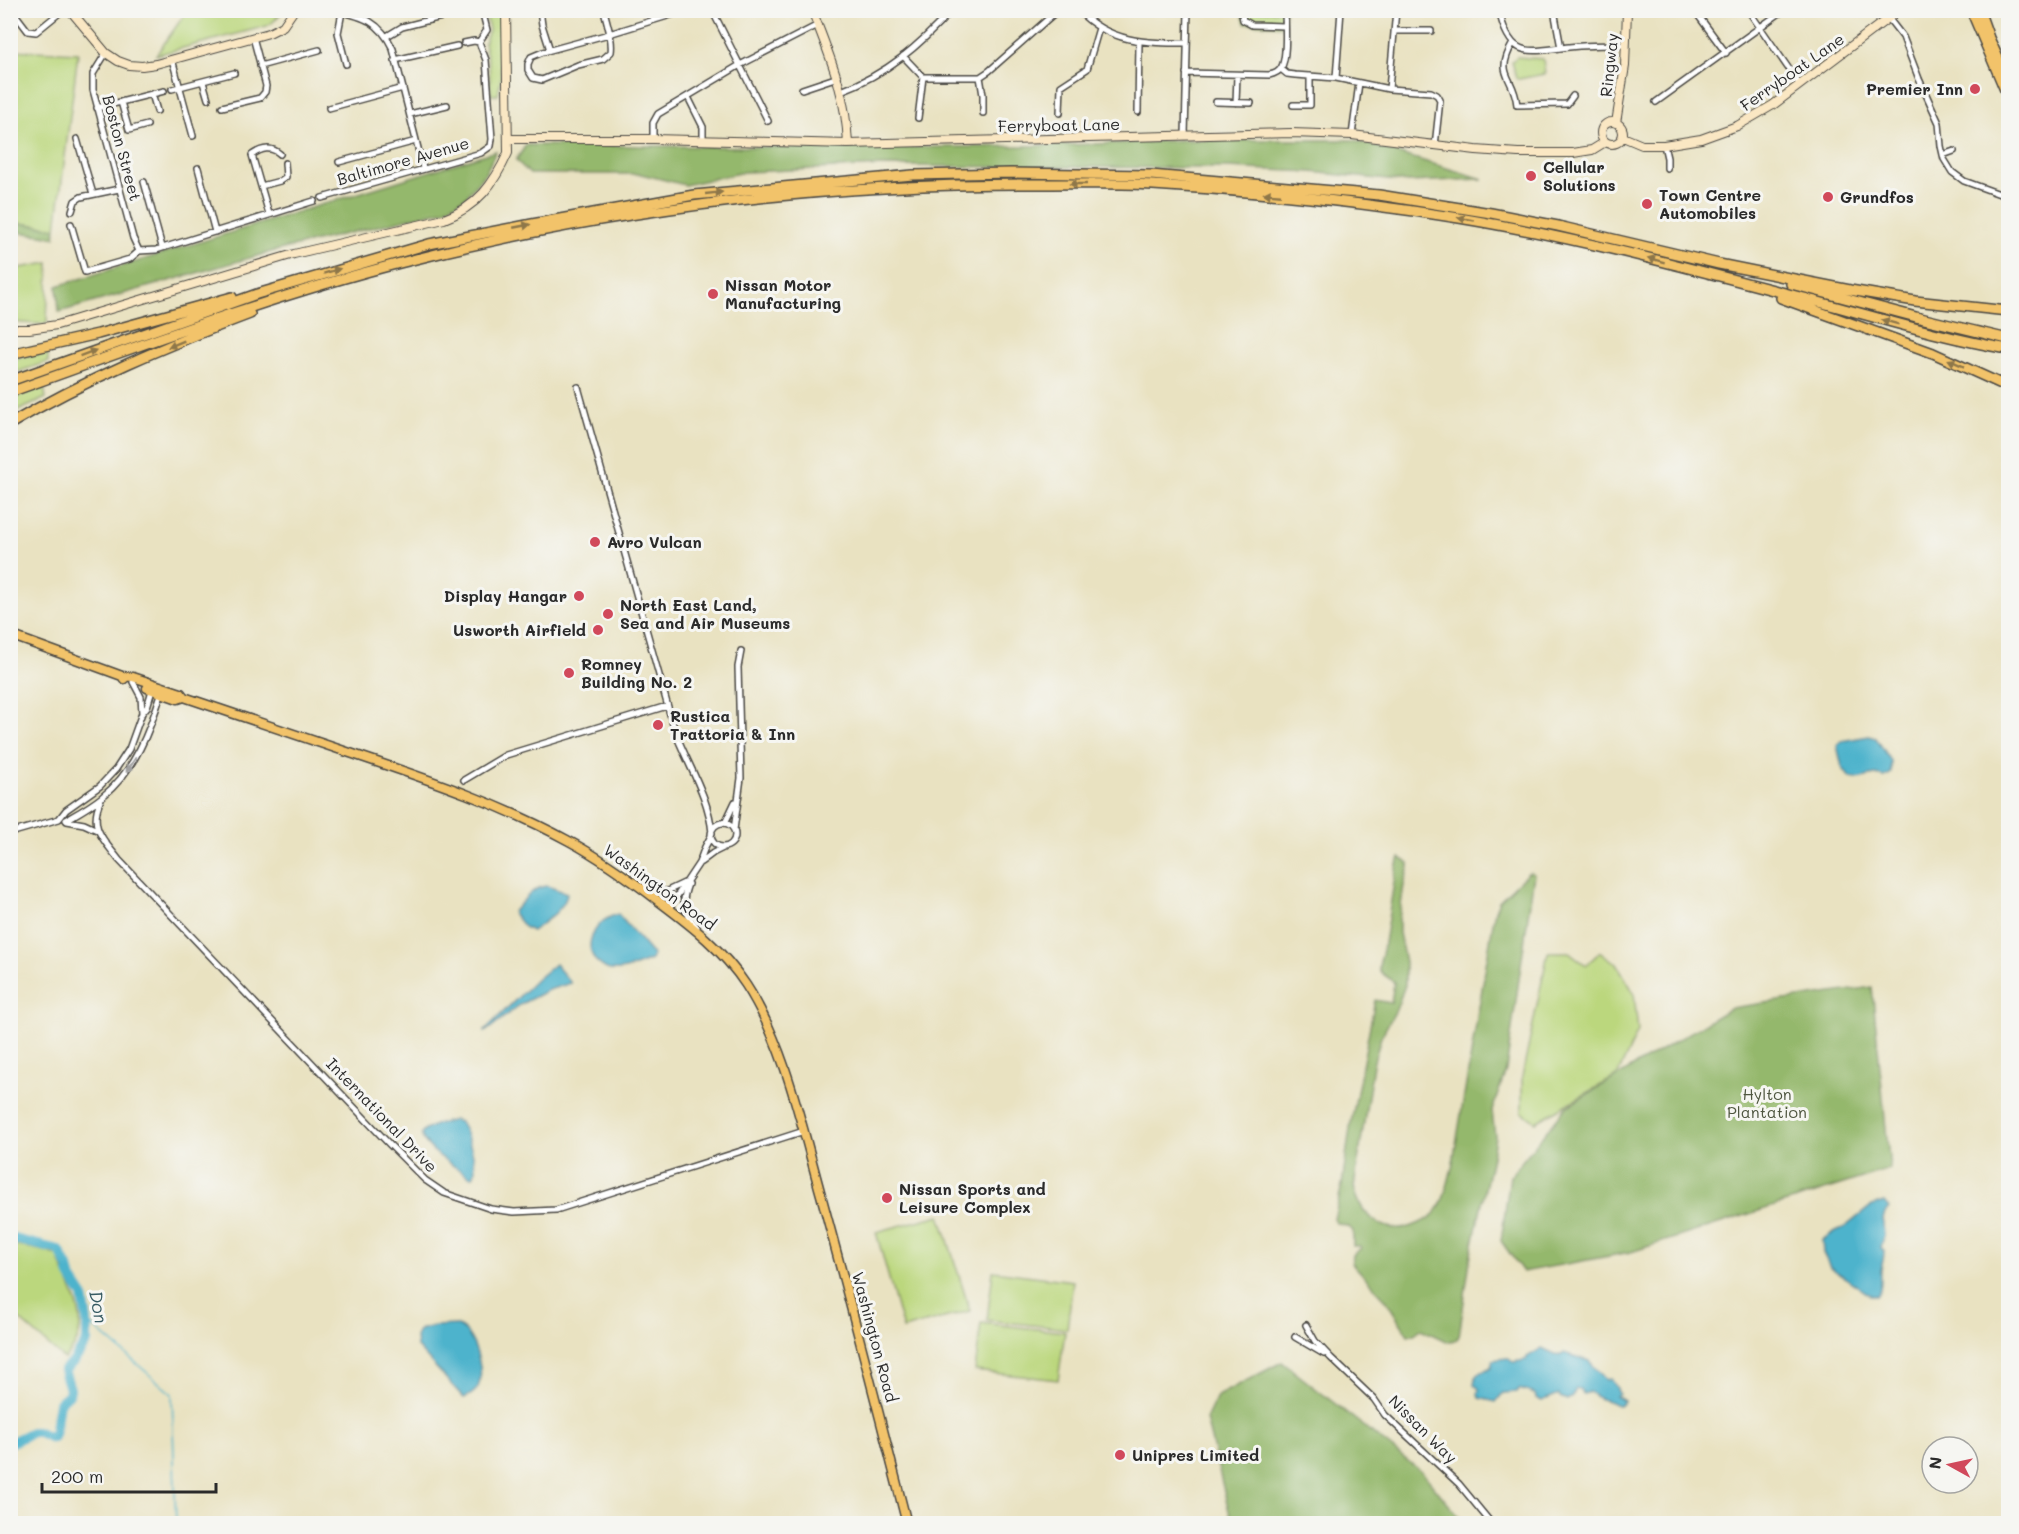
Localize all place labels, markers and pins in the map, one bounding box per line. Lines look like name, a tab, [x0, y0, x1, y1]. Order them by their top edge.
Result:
place label: Premier Inn	[1866, 78, 1963, 99]
marker: Premier Inn	[1968, 82, 1982, 96]
place label: Cellular Solutions	[1543, 156, 1616, 195]
marker: Cellular Solutions	[1524, 169, 1538, 183]
place label: Town Centre Automobiles	[1659, 184, 1761, 223]
place label: Grundfos	[1840, 186, 1914, 207]
marker: Grundfos	[1821, 190, 1835, 204]
marker: Town Centre Automobiles	[1640, 197, 1654, 211]
place label: Nissan Motor Manufacturing	[725, 274, 841, 313]
marker: Nissan Motor Manufacturing	[706, 287, 720, 301]
place label: Avro Vulcan	[607, 531, 702, 552]
marker: Avro Vulcan	[588, 535, 602, 549]
place label: Display Hangar	[444, 585, 567, 606]
marker: Display Hangar	[572, 589, 586, 603]
place label: North East Land, Sea and Air Museums	[620, 594, 790, 633]
marker: North East Land, Sea and Air Museums	[601, 607, 615, 621]
place label: Usworth Airfield	[453, 619, 586, 640]
marker: Usworth Airfield	[591, 623, 605, 637]
place label: Romney Building No. 2	[581, 653, 692, 692]
marker: Romney Building No. 2	[562, 666, 576, 680]
place label: Rustica Trattoria & Inn	[670, 705, 795, 744]
marker: Rustica Trattoria & Inn	[651, 718, 665, 732]
place label: Nissan Sports and Leisure Complex	[899, 1178, 1046, 1217]
marker: Nissan Sports and Leisure Complex	[880, 1191, 894, 1205]
place label: Unipres Limited	[1132, 1444, 1259, 1465]
marker: Unipres Limited	[1113, 1448, 1127, 1462]

